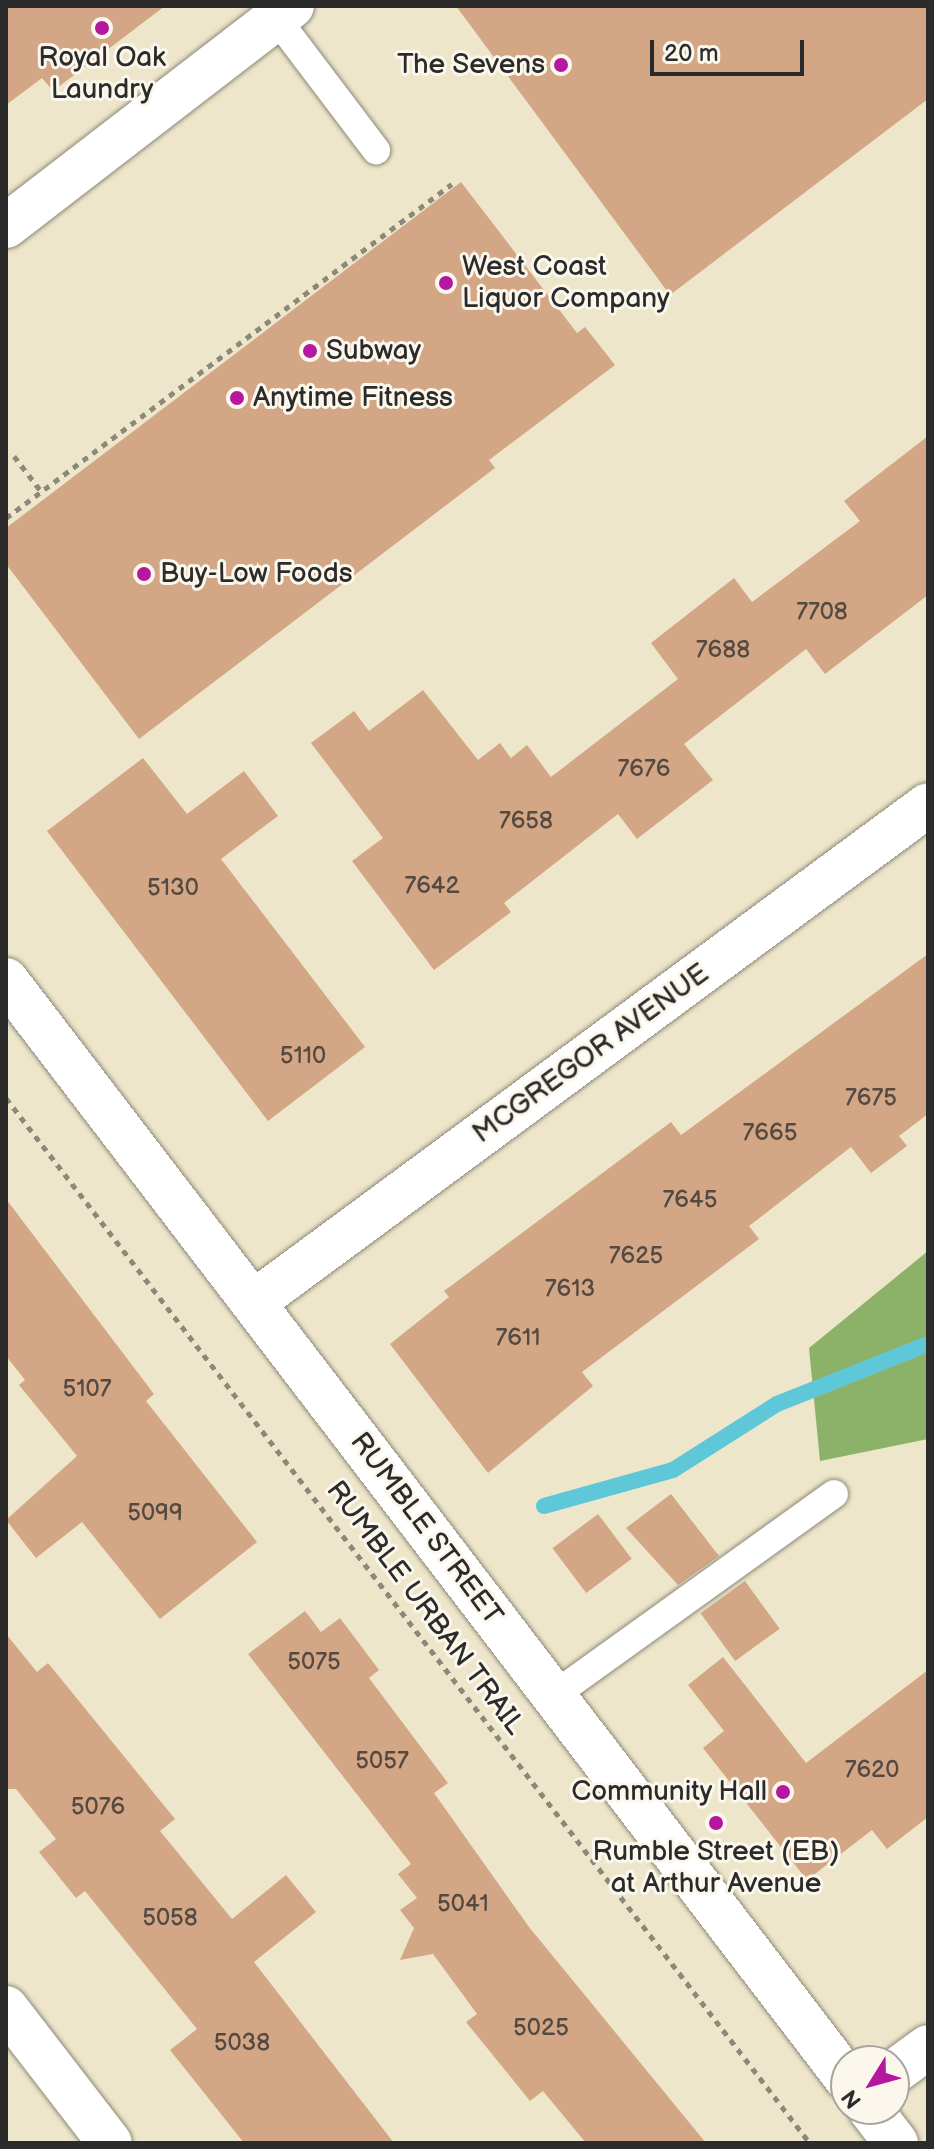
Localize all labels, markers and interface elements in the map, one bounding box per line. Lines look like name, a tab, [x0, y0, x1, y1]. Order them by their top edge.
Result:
marker: Royal Oak Laundry	[93, 19, 111, 37]
scale bar	[654, 24, 808, 74]
text: 20 m	[664, 39, 719, 68]
place label: Royal Oak Laundry	[38, 41, 166, 107]
place label: The Sevens	[396, 48, 545, 82]
marker: The Sevens	[552, 56, 570, 74]
place label: West Coast Liquor Company	[462, 250, 670, 316]
marker: West Coast Liquor Company	[437, 274, 455, 292]
place label: Subway	[326, 334, 421, 368]
marker: Subway	[301, 342, 319, 360]
place label: Anytime Fitness	[253, 381, 453, 415]
marker: Anytime Fitness	[228, 389, 246, 407]
place label: Buy-Low Foods	[160, 557, 353, 591]
marker: Buy-Low Foods	[135, 565, 153, 583]
house number: 7708	[796, 598, 848, 626]
house number: 7688	[696, 636, 750, 664]
house number: 7676	[618, 755, 670, 783]
house number: 7658	[499, 807, 553, 835]
house number: 7642	[404, 872, 460, 900]
house number: 5130	[147, 874, 199, 902]
street label: MCGREGOR AVENUE	[467, 957, 715, 1151]
house number: 5110	[280, 1042, 326, 1070]
house number: 7675	[845, 1084, 897, 1112]
house number: 7665	[743, 1119, 797, 1147]
house number: 7645	[663, 1186, 717, 1214]
house number: 7625	[609, 1242, 663, 1270]
house number: 7613	[545, 1275, 595, 1303]
house number: 7611	[495, 1324, 541, 1352]
house number: 5107	[63, 1375, 111, 1403]
street label: RUMBLE STREET	[343, 1426, 509, 1632]
street label: RUMBLE URBAN TRAIL	[318, 1474, 532, 1742]
house number: 5099	[127, 1499, 183, 1527]
house number: 5075	[287, 1648, 341, 1676]
house number: 5057	[355, 1747, 409, 1775]
house number: 7620	[845, 1756, 899, 1784]
place label: Community Hall	[569, 1775, 767, 1809]
marker: Community Hall	[774, 1783, 792, 1801]
house number: 5076	[71, 1793, 125, 1821]
marker: Rumble Street (EB) at Arthur Avenue	[707, 1814, 725, 1832]
place label: Rumble Street (EB) at Arthur Avenue	[592, 1835, 840, 1901]
house number: 5041	[437, 1890, 489, 1918]
house number: 5058	[142, 1904, 198, 1932]
house number: 5025	[513, 2014, 569, 2042]
house number: 5038	[214, 2029, 270, 2057]
north arrow	[830, 2045, 910, 2125]
text: N	[836, 2084, 868, 2113]

